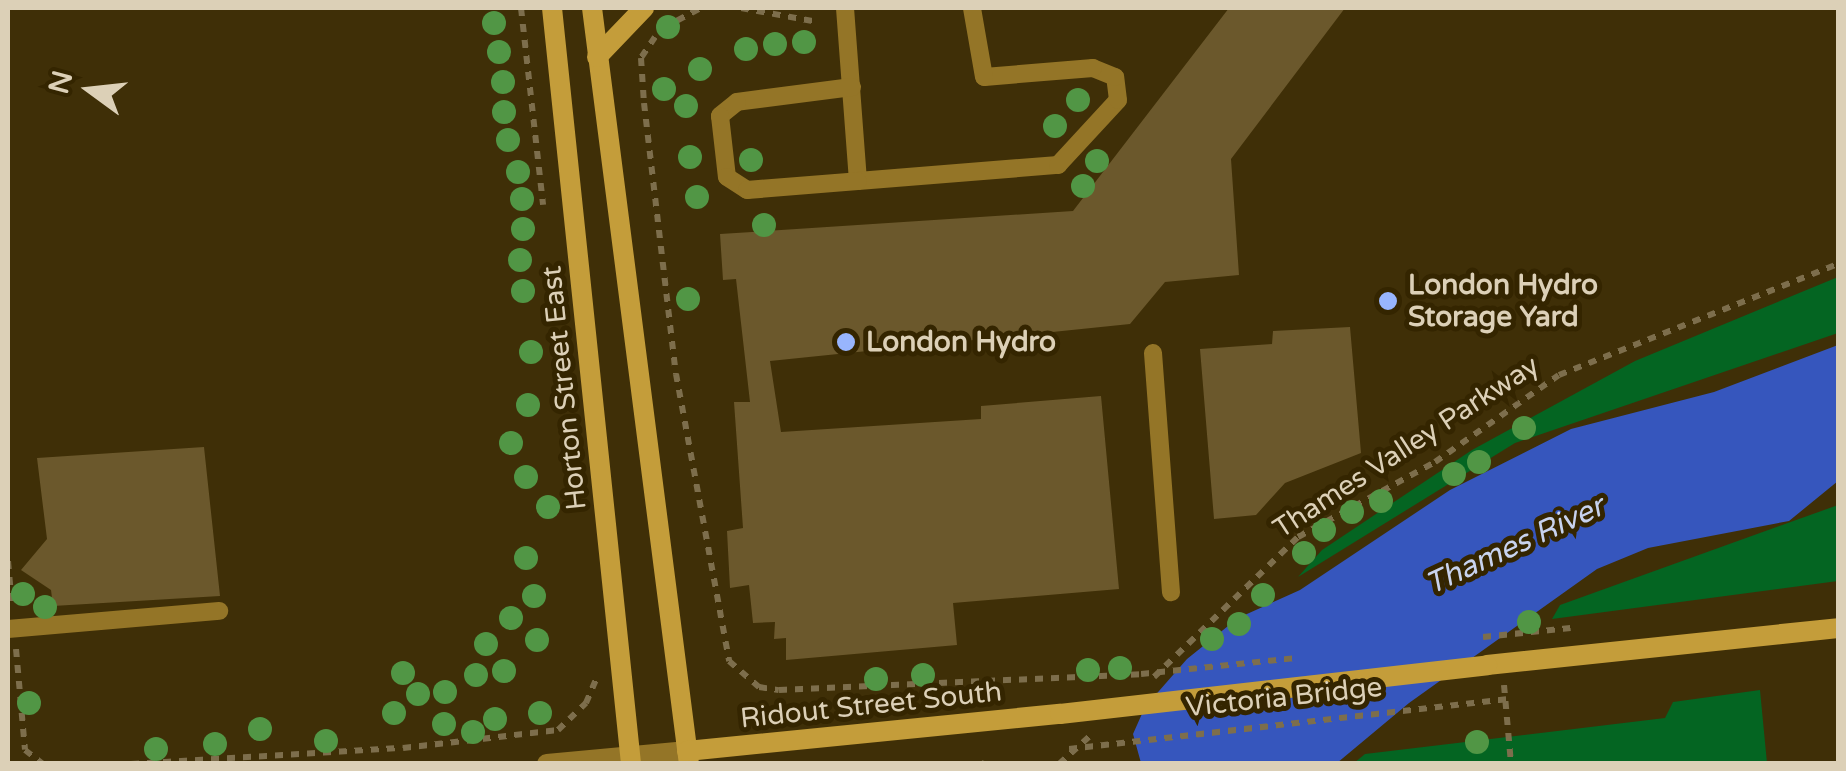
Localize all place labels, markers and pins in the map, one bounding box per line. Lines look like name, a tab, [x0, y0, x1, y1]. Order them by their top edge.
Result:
place label: London Hydro Storage Yard	[1408, 268, 1598, 334]
marker: London Hydro Storage Yard	[1377, 290, 1399, 312]
place label: London Hydro	[866, 325, 1056, 359]
marker: London Hydro	[835, 331, 857, 353]

